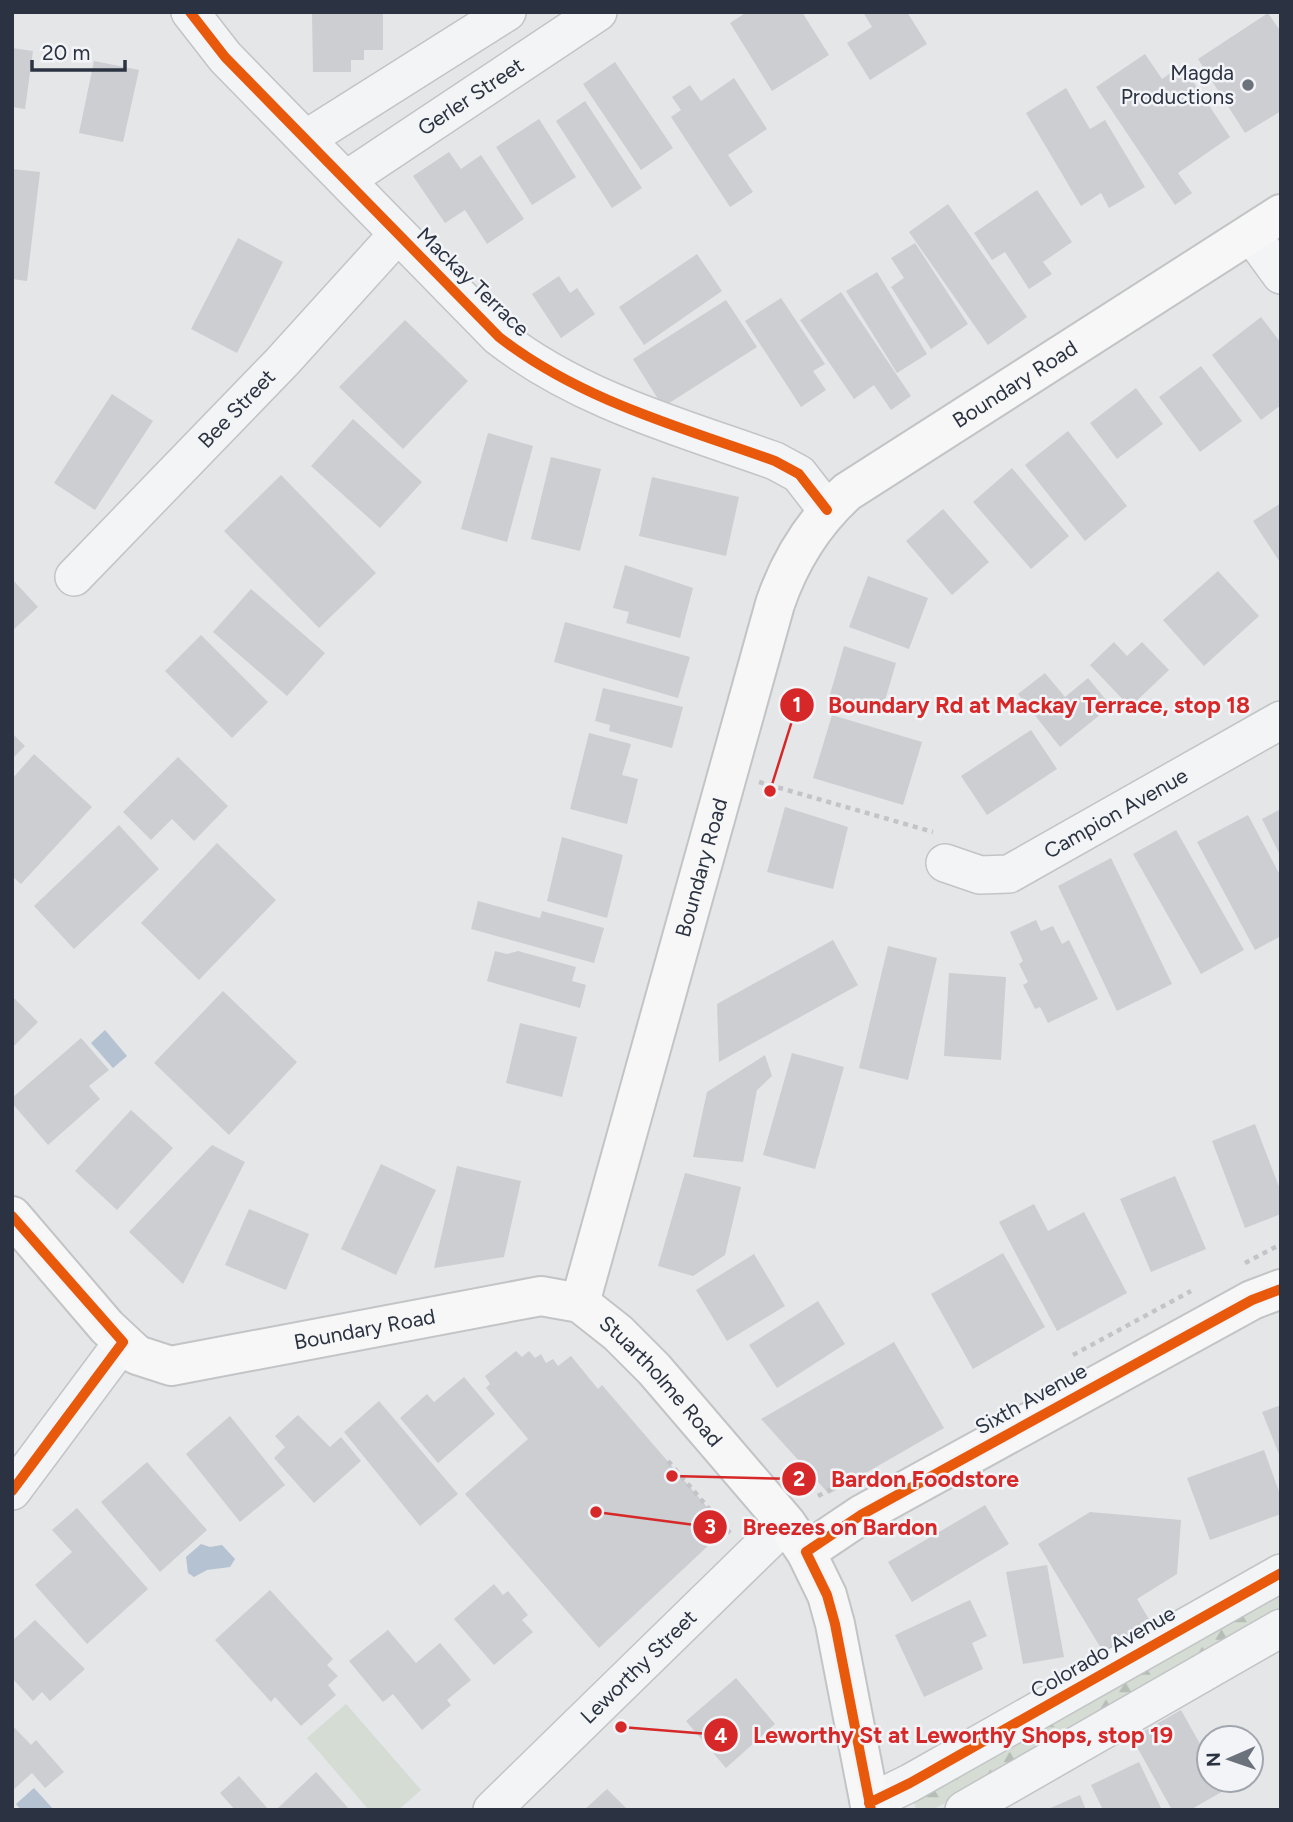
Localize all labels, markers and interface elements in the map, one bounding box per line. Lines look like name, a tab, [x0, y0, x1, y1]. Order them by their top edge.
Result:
scale bar	[32, 28, 124, 72]
text: 20 m	[42, 40, 90, 65]
street label: Gerler Street	[413, 52, 528, 141]
place label: Magda Productions	[1121, 60, 1234, 109]
marker: Magda Productions	[1240, 77, 1256, 93]
street label: Mackay Terrace	[412, 222, 535, 341]
street label: Boundary Road	[948, 335, 1082, 433]
street label: Bee Street	[193, 364, 280, 453]
callout: Boundary Rd at Mackay Terrace, stop 18	[779, 683, 1264, 727]
text: Boundary Rd at Mackay Terrace, stop 18	[828, 691, 1250, 719]
text: 1	[793, 692, 801, 717]
street label: Campion Avenue	[1039, 762, 1192, 864]
street label: Boundary Road	[670, 795, 732, 940]
street label: Boundary Road	[292, 1303, 437, 1354]
street label: Stuartholme Road	[595, 1310, 728, 1452]
street label: Sixth Avenue	[971, 1358, 1091, 1439]
callout: Bardon Foodstore	[781, 1457, 1033, 1501]
text: Bardon Foodstore	[831, 1465, 1019, 1493]
text: 2	[793, 1466, 805, 1491]
callout: Breezes on Bardon	[693, 1505, 951, 1549]
text: Breezes on Bardon	[742, 1513, 938, 1541]
text: 3	[704, 1514, 716, 1539]
street label: Colorado Avenue	[1026, 1600, 1179, 1703]
street label: Leworthy Street	[575, 1604, 702, 1729]
callout: Leworthy St at Leworthy Shops, stop 19	[704, 1713, 1187, 1757]
text: Leworthy St at Leworthy Shops, stop 19	[753, 1721, 1173, 1749]
text: 4	[714, 1723, 728, 1748]
north arrow	[1195, 1724, 1265, 1794]
text: N	[1202, 1752, 1225, 1767]

